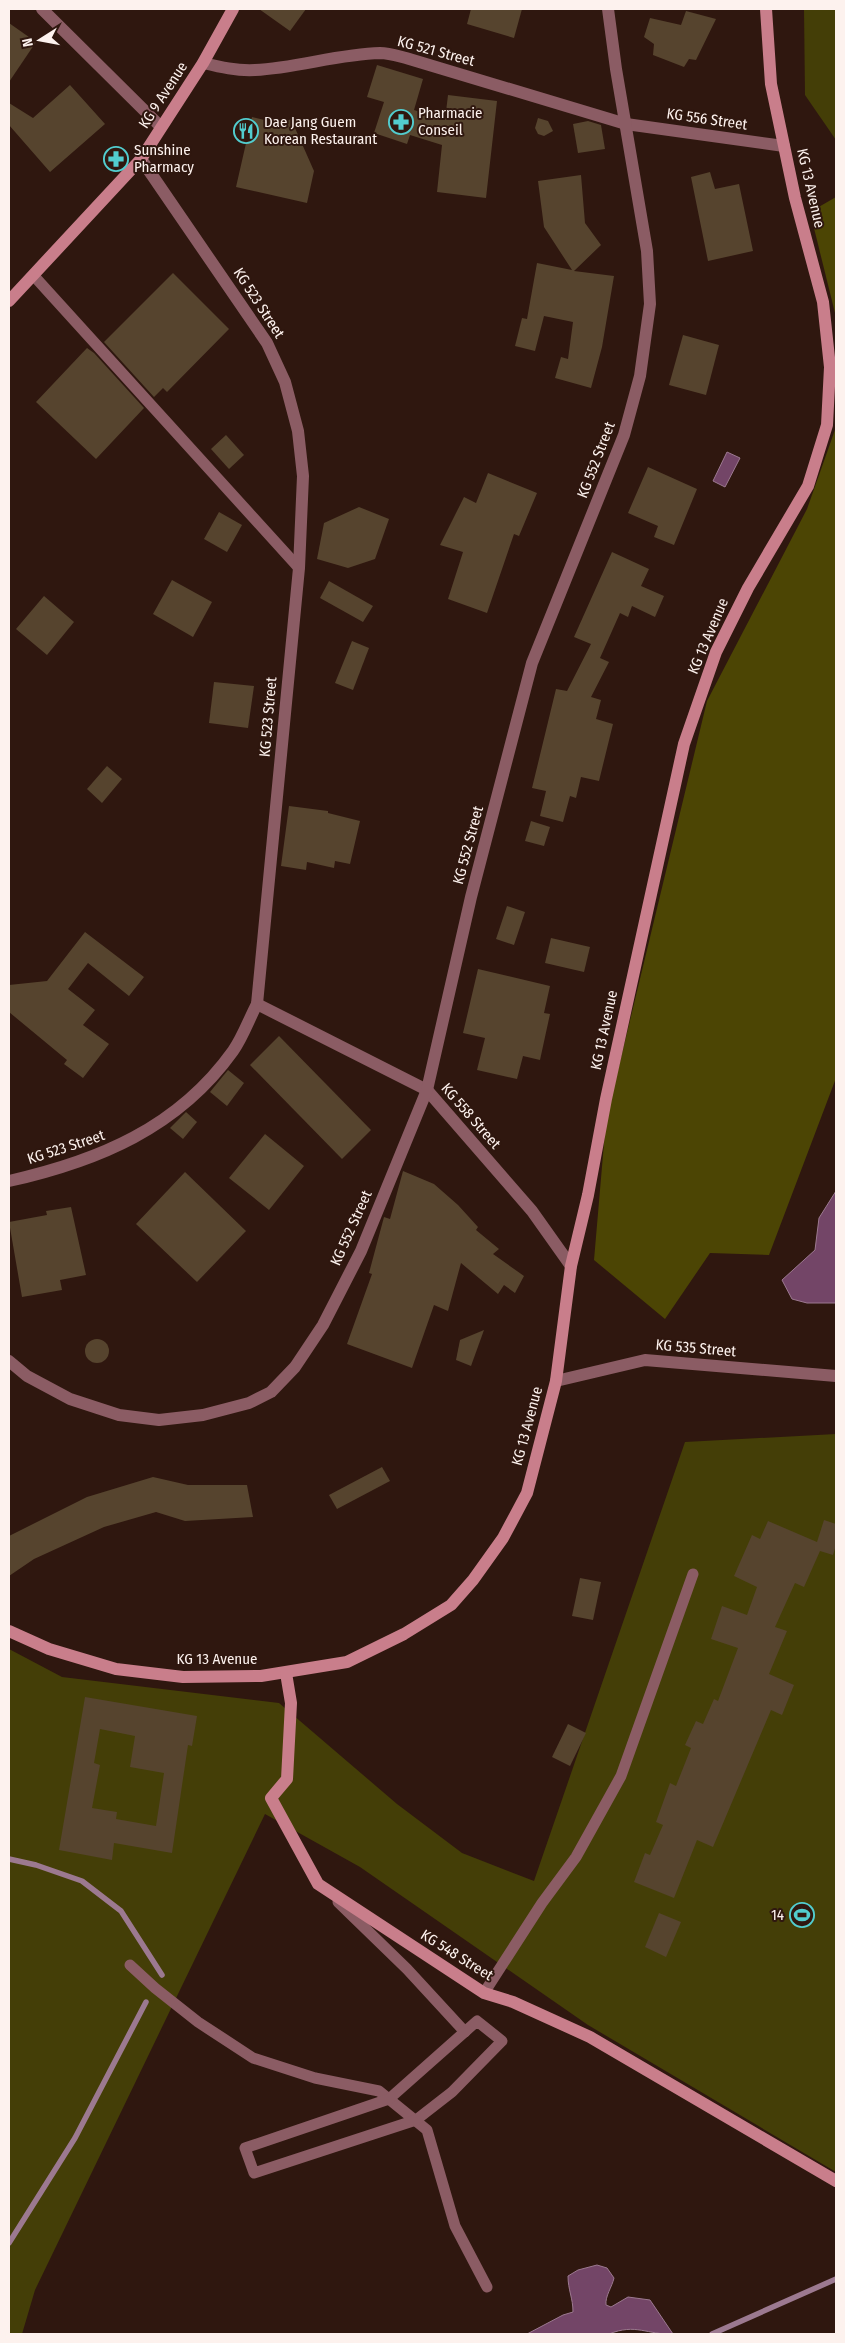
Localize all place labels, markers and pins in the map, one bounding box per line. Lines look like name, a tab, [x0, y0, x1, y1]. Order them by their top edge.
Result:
place label: Pharmacie Conseil	[418, 104, 483, 139]
pharmacy icon: Pharmacie Conseil	[388, 109, 414, 135]
place label: Dae Jang Guem Korean Restaurant	[264, 113, 377, 148]
restaurant icon: Dae Jang Guem Korean Restaurant	[233, 118, 259, 144]
place label: Sunshine Pharmacy	[134, 141, 194, 176]
pharmacy icon: Sunshine Pharmacy	[103, 146, 129, 172]
sports icon: 14	[789, 1902, 815, 1928]
place label: 14	[771, 1906, 784, 1924]

